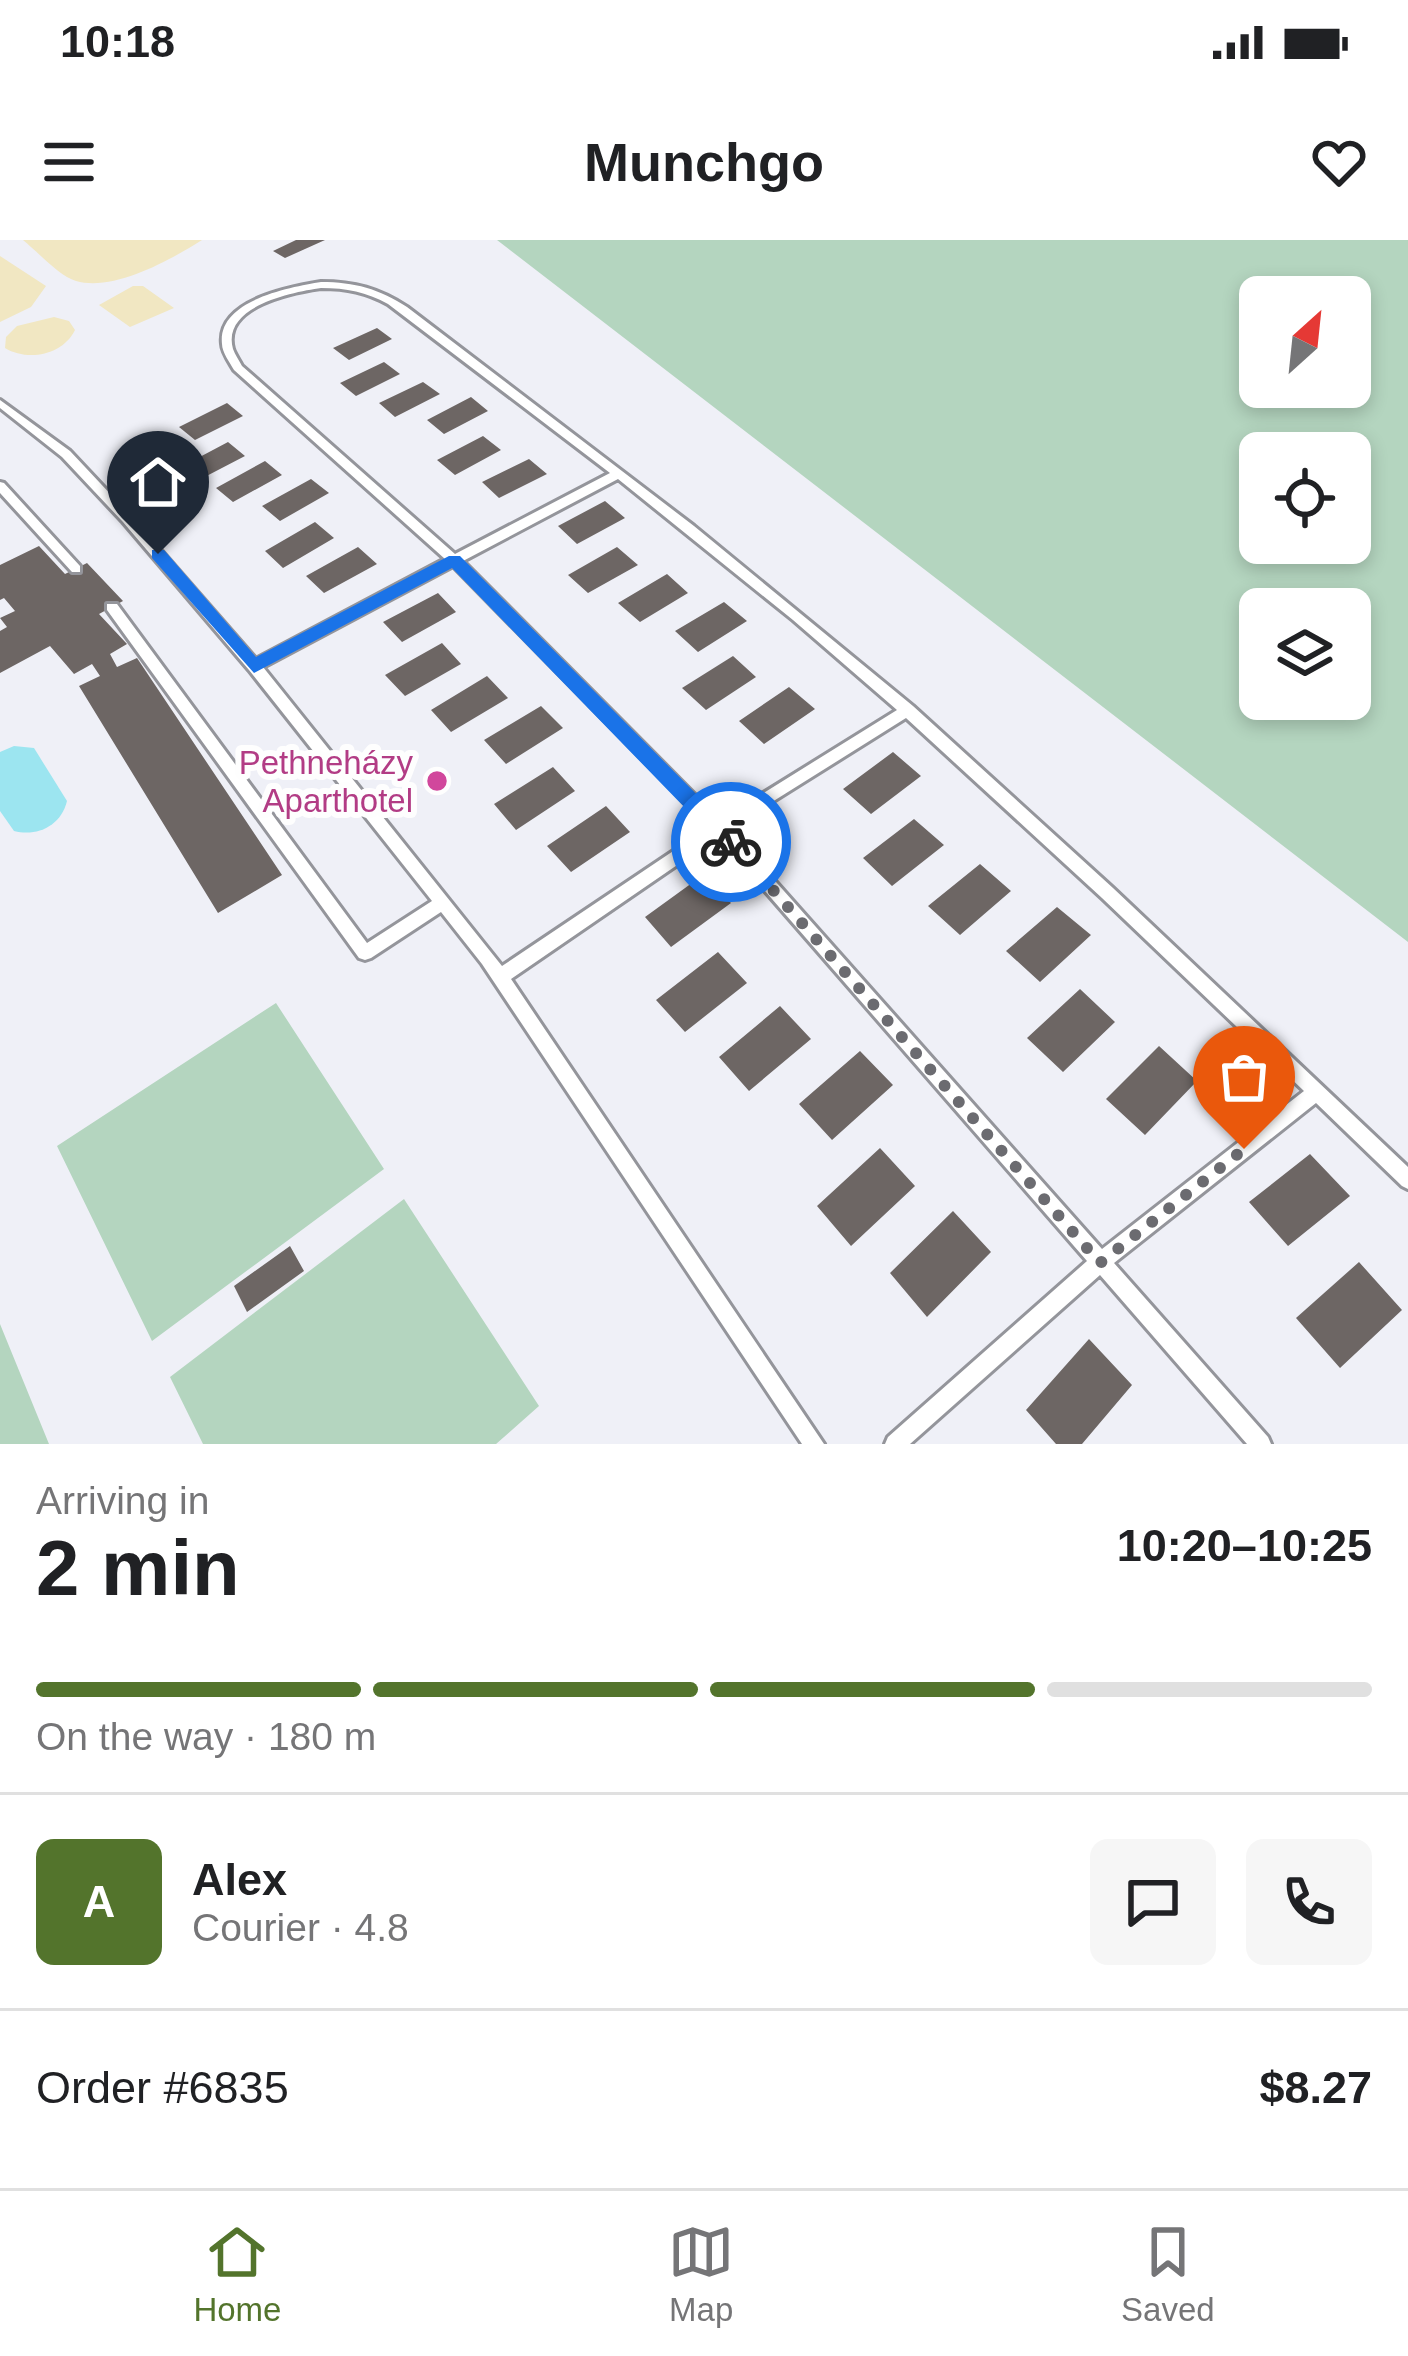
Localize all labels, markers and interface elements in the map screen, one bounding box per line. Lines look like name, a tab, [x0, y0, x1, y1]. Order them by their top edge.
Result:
text: 10:18	[60, 16, 175, 67]
icon: menu	[36, 129, 102, 195]
icon: heart	[1306, 129, 1372, 195]
text: Munchgo	[584, 132, 824, 192]
north arrow	[1239, 276, 1371, 408]
map controls	[1239, 276, 1371, 720]
pin	[107, 431, 209, 554]
button: locate	[1239, 432, 1371, 564]
icon: home	[125, 449, 191, 515]
button: layers	[1239, 588, 1371, 720]
place label: Pethneházy Aparthotel	[239, 744, 413, 819]
marker: Pethneházy Aparthotel	[424, 768, 450, 794]
courier	[671, 782, 791, 902]
icon: bike	[698, 809, 764, 875]
pin	[1193, 1026, 1295, 1149]
icon: bag	[1211, 1044, 1277, 1110]
text: Arriving in	[36, 1479, 209, 1522]
text: 10:20–10:25	[1117, 1520, 1372, 1571]
text: 2 min	[36, 1524, 240, 1612]
text: On the way · 180 m	[36, 1715, 376, 1758]
button: chat	[1090, 1839, 1216, 1965]
button: phone	[1246, 1839, 1372, 1965]
text: Alex	[192, 1854, 287, 1905]
text: A	[83, 1876, 115, 1927]
text: Courier · 4.8	[192, 1906, 409, 1949]
text: Order #6835	[36, 2062, 289, 2113]
text: $8.27	[1259, 2062, 1372, 2113]
tab: Home	[193, 2219, 281, 2329]
tab: Map	[668, 2219, 734, 2329]
tab: Saved	[1121, 2219, 1215, 2329]

